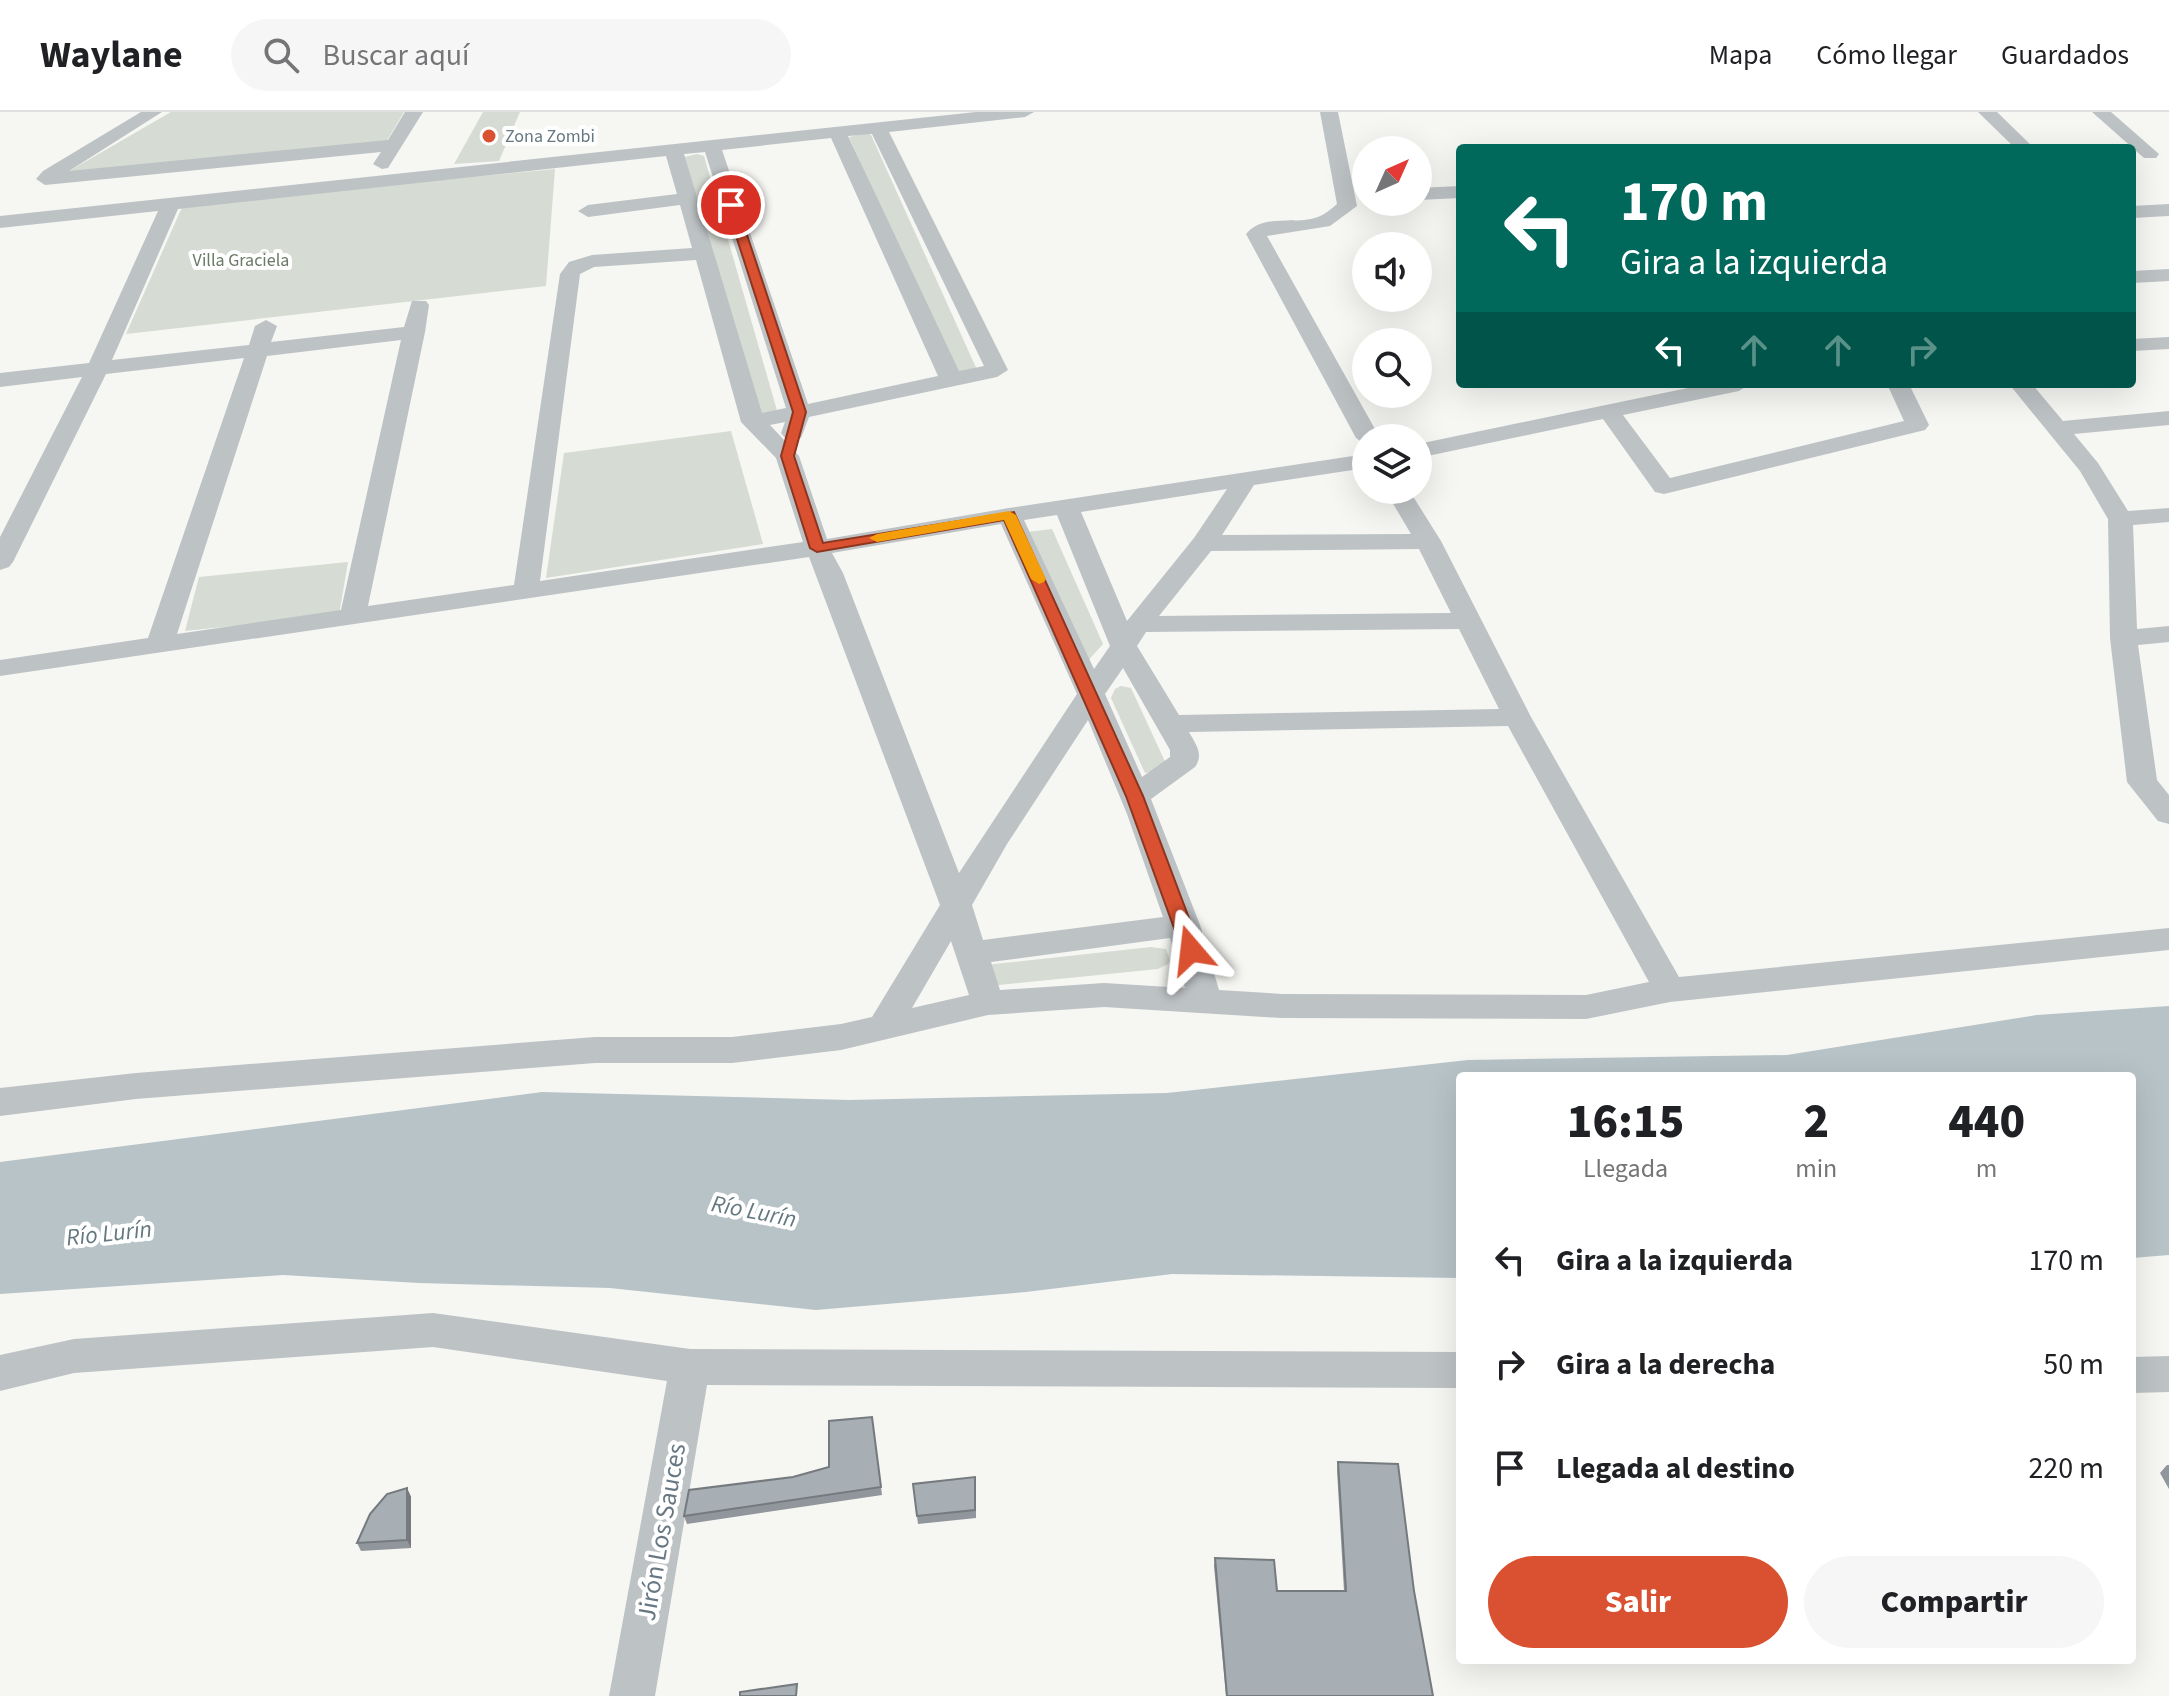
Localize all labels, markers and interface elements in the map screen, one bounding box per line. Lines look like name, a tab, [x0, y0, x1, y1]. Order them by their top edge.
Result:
search box	[231, 19, 791, 91]
text: Waylane	[40, 28, 183, 82]
icon: search	[259, 33, 303, 77]
text: Buscar aquí	[323, 34, 470, 77]
text: Mapa	[1709, 35, 1772, 75]
text: Cómo llegar	[1816, 35, 1957, 75]
text: Guardados	[2001, 35, 2129, 75]
place label: Zona Zombi	[505, 124, 595, 149]
marker: Zona Zombi	[480, 127, 498, 145]
north arrow	[1352, 136, 1432, 216]
map controls	[1352, 136, 1432, 504]
text: 170 m	[1620, 163, 1768, 242]
pin	[697, 171, 765, 239]
icon: left	[1488, 176, 1592, 280]
icon: arrive	[709, 183, 753, 227]
button: sound	[1352, 232, 1432, 312]
text: Gira a la izquierda	[1620, 237, 1888, 288]
park label: Villa Graciela	[193, 248, 289, 273]
button: search	[1352, 328, 1432, 408]
icon: left	[1648, 328, 1692, 372]
icon: ahead	[1732, 328, 1776, 372]
icon: ahead	[1816, 328, 1860, 372]
icon: right	[1900, 328, 1944, 372]
button: layers	[1352, 424, 1432, 504]
position arrow	[1149, 908, 1233, 992]
text: 16:15	[1567, 1088, 1684, 1156]
text: 2	[1803, 1088, 1829, 1156]
text: 440	[1948, 1088, 2025, 1156]
text: Llegada	[1583, 1150, 1668, 1187]
text: min	[1795, 1150, 1837, 1187]
text: m	[1976, 1150, 1997, 1187]
water label: Río Lurín	[708, 1186, 799, 1237]
water label: Río Lurín	[64, 1212, 154, 1255]
icon: left	[1488, 1238, 1532, 1282]
text: Gira a la izquierda	[1556, 1239, 1793, 1282]
text: 170 m	[2028, 1239, 2104, 1282]
icon: right	[1488, 1342, 1532, 1386]
text: Gira a la derecha	[1556, 1343, 1775, 1386]
text: 50 m	[2043, 1343, 2104, 1386]
street label: Jirón Los Sauces	[628, 1440, 695, 1624]
icon: arrive	[1488, 1446, 1532, 1490]
text: Llegada al destino	[1556, 1447, 1795, 1490]
text: 220 m	[2028, 1447, 2104, 1490]
button: Salir	[1488, 1556, 1788, 1648]
button: Compartir	[1804, 1556, 2104, 1648]

